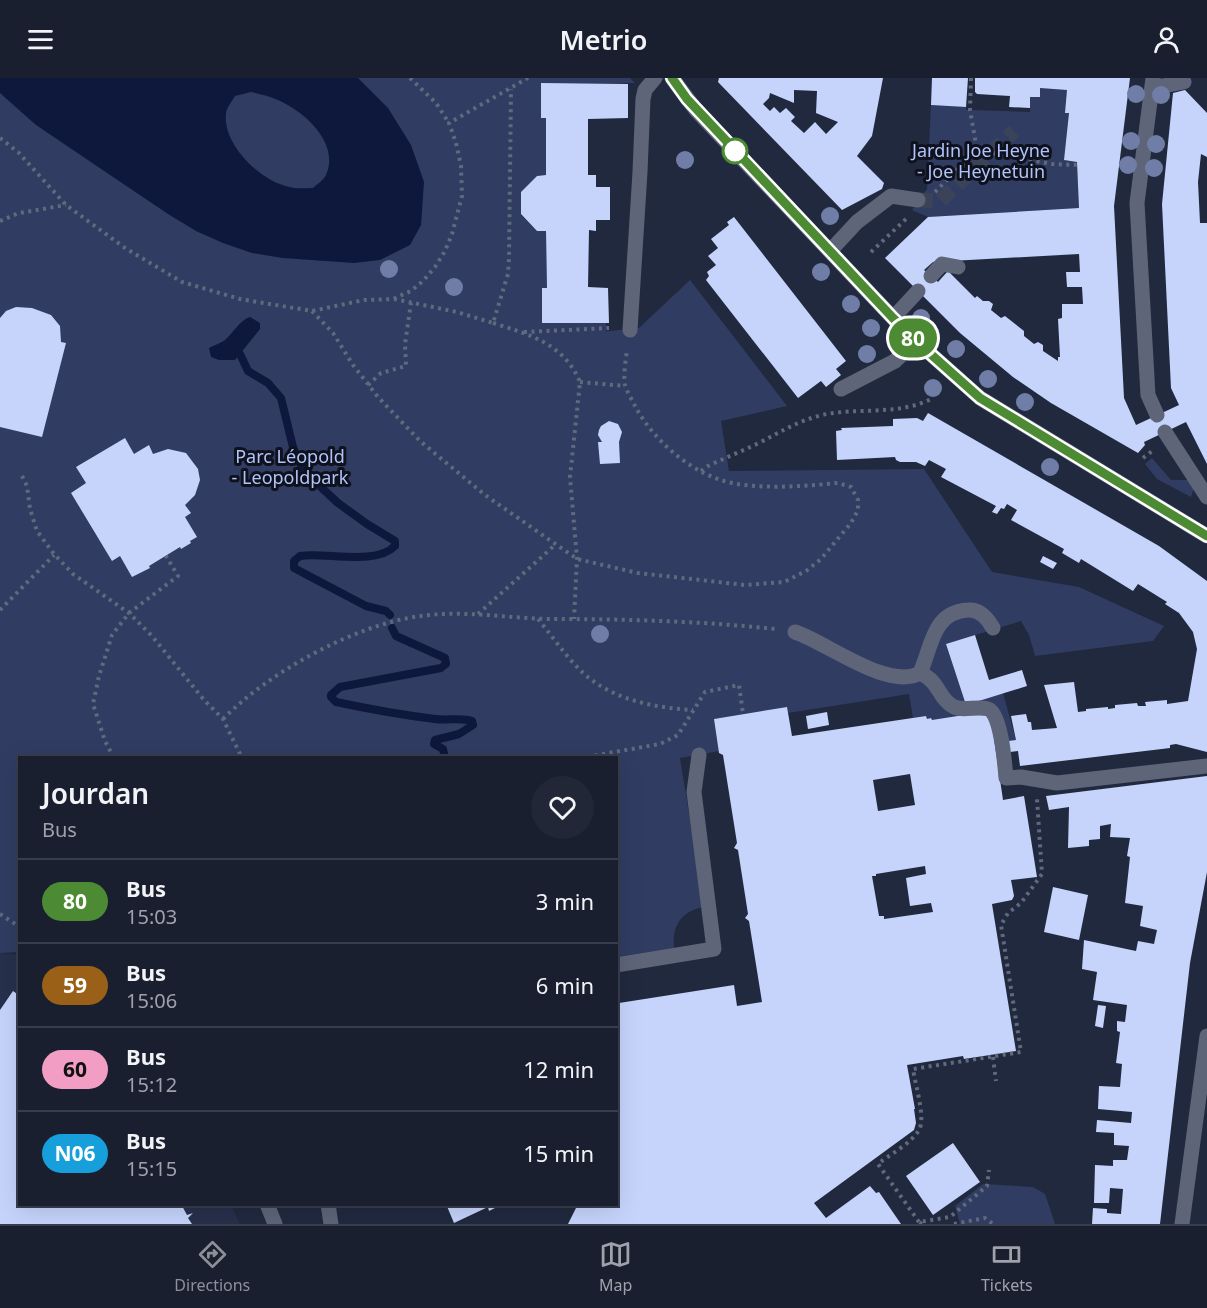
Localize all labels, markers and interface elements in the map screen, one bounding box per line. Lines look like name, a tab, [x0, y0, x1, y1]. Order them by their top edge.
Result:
text: Metrio	[560, 21, 647, 58]
icon: menu	[24, 23, 57, 56]
icon: person	[1150, 23, 1183, 56]
unlabelled marker	[722, 138, 748, 164]
park label: Jardin Joe Heyne - Joe Heynetuin	[910, 138, 1050, 183]
line badge: 80	[886, 318, 940, 358]
text: 80	[901, 324, 925, 352]
park label: Parc Léopold - Leopoldpark	[232, 444, 349, 489]
text: Jourdan	[42, 774, 149, 812]
button: heart	[531, 776, 594, 839]
text: Bus	[42, 816, 77, 843]
text: Bus	[126, 873, 166, 903]
text: 3 min	[536, 886, 594, 916]
text: 80	[63, 887, 87, 915]
text: 15:03	[126, 903, 177, 930]
text: Bus	[126, 957, 166, 987]
text: 6 min	[536, 970, 594, 1000]
text: 59	[63, 971, 87, 999]
text: 15:06	[126, 987, 177, 1014]
text: Bus	[126, 1041, 166, 1071]
text: 12 min	[523, 1054, 594, 1084]
text: 60	[63, 1055, 87, 1083]
text: 15:12	[126, 1071, 177, 1098]
text: Bus	[126, 1125, 166, 1155]
text: 15 min	[523, 1138, 594, 1168]
text: N06	[54, 1139, 96, 1167]
text: 15:15	[126, 1155, 177, 1182]
tab: Directions	[174, 1238, 250, 1296]
tab: Map	[599, 1238, 632, 1296]
tab: Tickets	[981, 1238, 1033, 1296]

